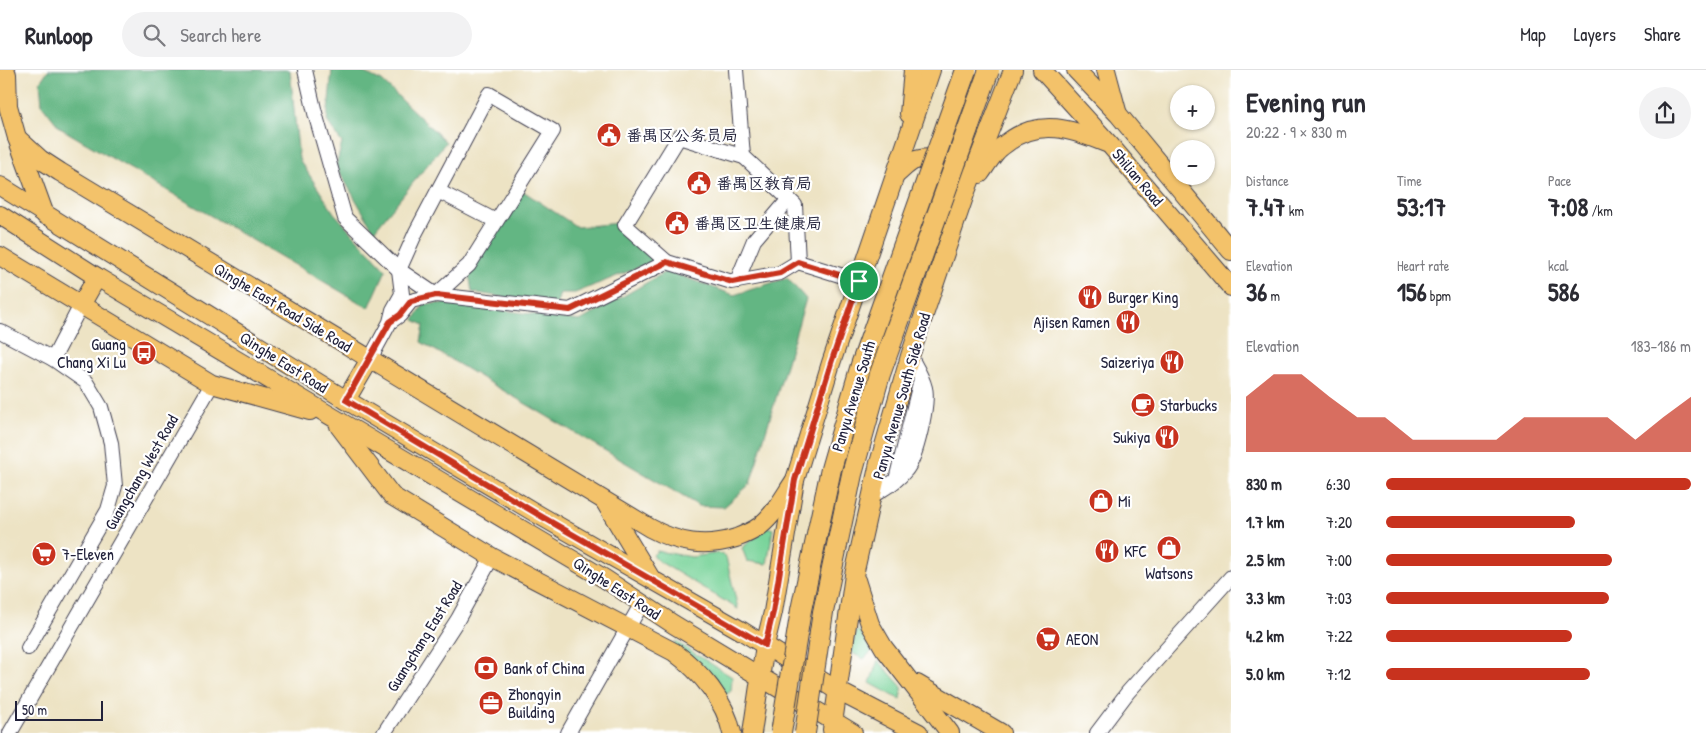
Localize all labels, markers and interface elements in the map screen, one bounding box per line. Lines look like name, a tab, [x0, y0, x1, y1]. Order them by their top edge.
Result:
search box	[122, 12, 472, 57]
text: Runloop	[25, 19, 92, 51]
icon: search	[140, 21, 168, 49]
text: Search here	[180, 22, 262, 48]
text: Map	[1520, 22, 1546, 47]
text: Layers	[1574, 22, 1616, 47]
text: Share	[1644, 22, 1681, 47]
text: Evening run	[1246, 83, 1366, 121]
map controls	[1170, 85, 1215, 185]
button: +	[1170, 85, 1215, 130]
button: share	[1639, 87, 1691, 139]
text: 20:22 · 9 × 830 m	[1246, 121, 1347, 143]
public building icon: 番禺区公务员局	[596, 122, 622, 148]
place label: 番禺区公务员局	[626, 124, 738, 146]
button: −	[1170, 140, 1215, 185]
street label: Shilian Road	[1107, 144, 1169, 210]
public building icon: 番禺区教育局	[686, 170, 712, 196]
text: Distance	[1246, 171, 1289, 190]
text: Time	[1397, 171, 1422, 190]
text: Pace	[1548, 171, 1571, 190]
place label: 番禺区教育局	[716, 172, 812, 194]
text: 7.47	[1246, 190, 1285, 224]
text: 53:17	[1397, 190, 1446, 224]
text: 7:08	[1548, 190, 1588, 224]
text: km	[1285, 201, 1304, 220]
text: /km	[1588, 201, 1613, 220]
public building icon: 番禺区卫生健康局	[664, 210, 690, 236]
place label: 番禺区卫生健康局	[694, 212, 822, 234]
text: Elevation	[1246, 256, 1293, 275]
text: Heart rate	[1397, 256, 1449, 275]
text: kcal	[1548, 256, 1568, 275]
street label: Qinghe East Road Side Road	[210, 257, 356, 357]
pin	[838, 260, 880, 302]
icon: arrive	[845, 267, 873, 295]
text: 36	[1246, 275, 1267, 309]
text: 156	[1397, 275, 1427, 309]
text: 586	[1548, 275, 1579, 309]
restaurant icon: Burger King	[1077, 284, 1103, 310]
place label: Burger King	[1108, 286, 1178, 308]
text: m	[1267, 286, 1280, 305]
text: bpm	[1427, 286, 1451, 305]
restaurant icon: Ajisen Ramen	[1115, 309, 1141, 335]
street label: Panyu Avenue South Side Road	[867, 310, 935, 482]
place label: Ajisen Ramen	[1033, 311, 1110, 333]
street label: Qinghe East Road	[236, 326, 332, 398]
place label: Guang Chang Xi Lu	[57, 333, 127, 373]
text: Elevation	[1246, 335, 1299, 357]
text: 183–186 m	[1631, 335, 1691, 357]
street label: Panyu Avenue South	[826, 338, 880, 454]
bus stop icon: Guang Chang Xi Lu	[131, 340, 157, 366]
restaurant icon: Saizeriya	[1159, 349, 1185, 375]
place label: Saizeriya	[1101, 351, 1154, 373]
cafe icon: Starbucks	[1130, 392, 1156, 418]
place label: Starbucks	[1160, 394, 1217, 416]
street label: Guangchang West Road	[99, 410, 183, 534]
restaurant icon: Sukiya	[1154, 424, 1180, 450]
place label: Sukiya	[1113, 426, 1150, 448]
text: 830 m	[1246, 473, 1282, 495]
text: 6:30	[1326, 473, 1350, 495]
shop icon: Mi	[1088, 488, 1114, 514]
place label: Mi	[1118, 490, 1131, 512]
text: 1.7 km	[1246, 511, 1284, 533]
text: 7:20	[1326, 511, 1352, 533]
shop icon: Watsons	[1156, 535, 1182, 561]
restaurant icon: KFC	[1094, 538, 1120, 564]
place label: KFC	[1124, 540, 1147, 562]
supermarket icon: 7-Eleven	[31, 541, 57, 567]
place label: 7-Eleven	[62, 543, 114, 565]
text: 2.5 km	[1246, 549, 1285, 571]
text: 7:00	[1326, 549, 1352, 571]
street label: Qinghe East Road	[569, 552, 665, 624]
place label: Watsons	[1145, 562, 1193, 584]
street label: Guangchang East Road	[381, 576, 467, 696]
text: 3.3 km	[1246, 587, 1285, 609]
text: 7:03	[1326, 587, 1352, 609]
text: 4.2 km	[1246, 625, 1284, 647]
text: 7:22	[1326, 625, 1353, 647]
supermarket icon: AEON	[1035, 626, 1061, 652]
place label: AEON	[1066, 628, 1098, 650]
bank icon: Bank of China	[473, 655, 499, 681]
place label: Bank of China	[504, 657, 584, 679]
text: 5.0 km	[1246, 663, 1285, 685]
text: 7:12	[1326, 663, 1351, 685]
place label: Zhongyin Building	[508, 683, 561, 723]
office icon: Zhongyin Building	[478, 690, 504, 716]
scale bar	[15, 698, 102, 721]
text: 50 m	[22, 700, 47, 719]

